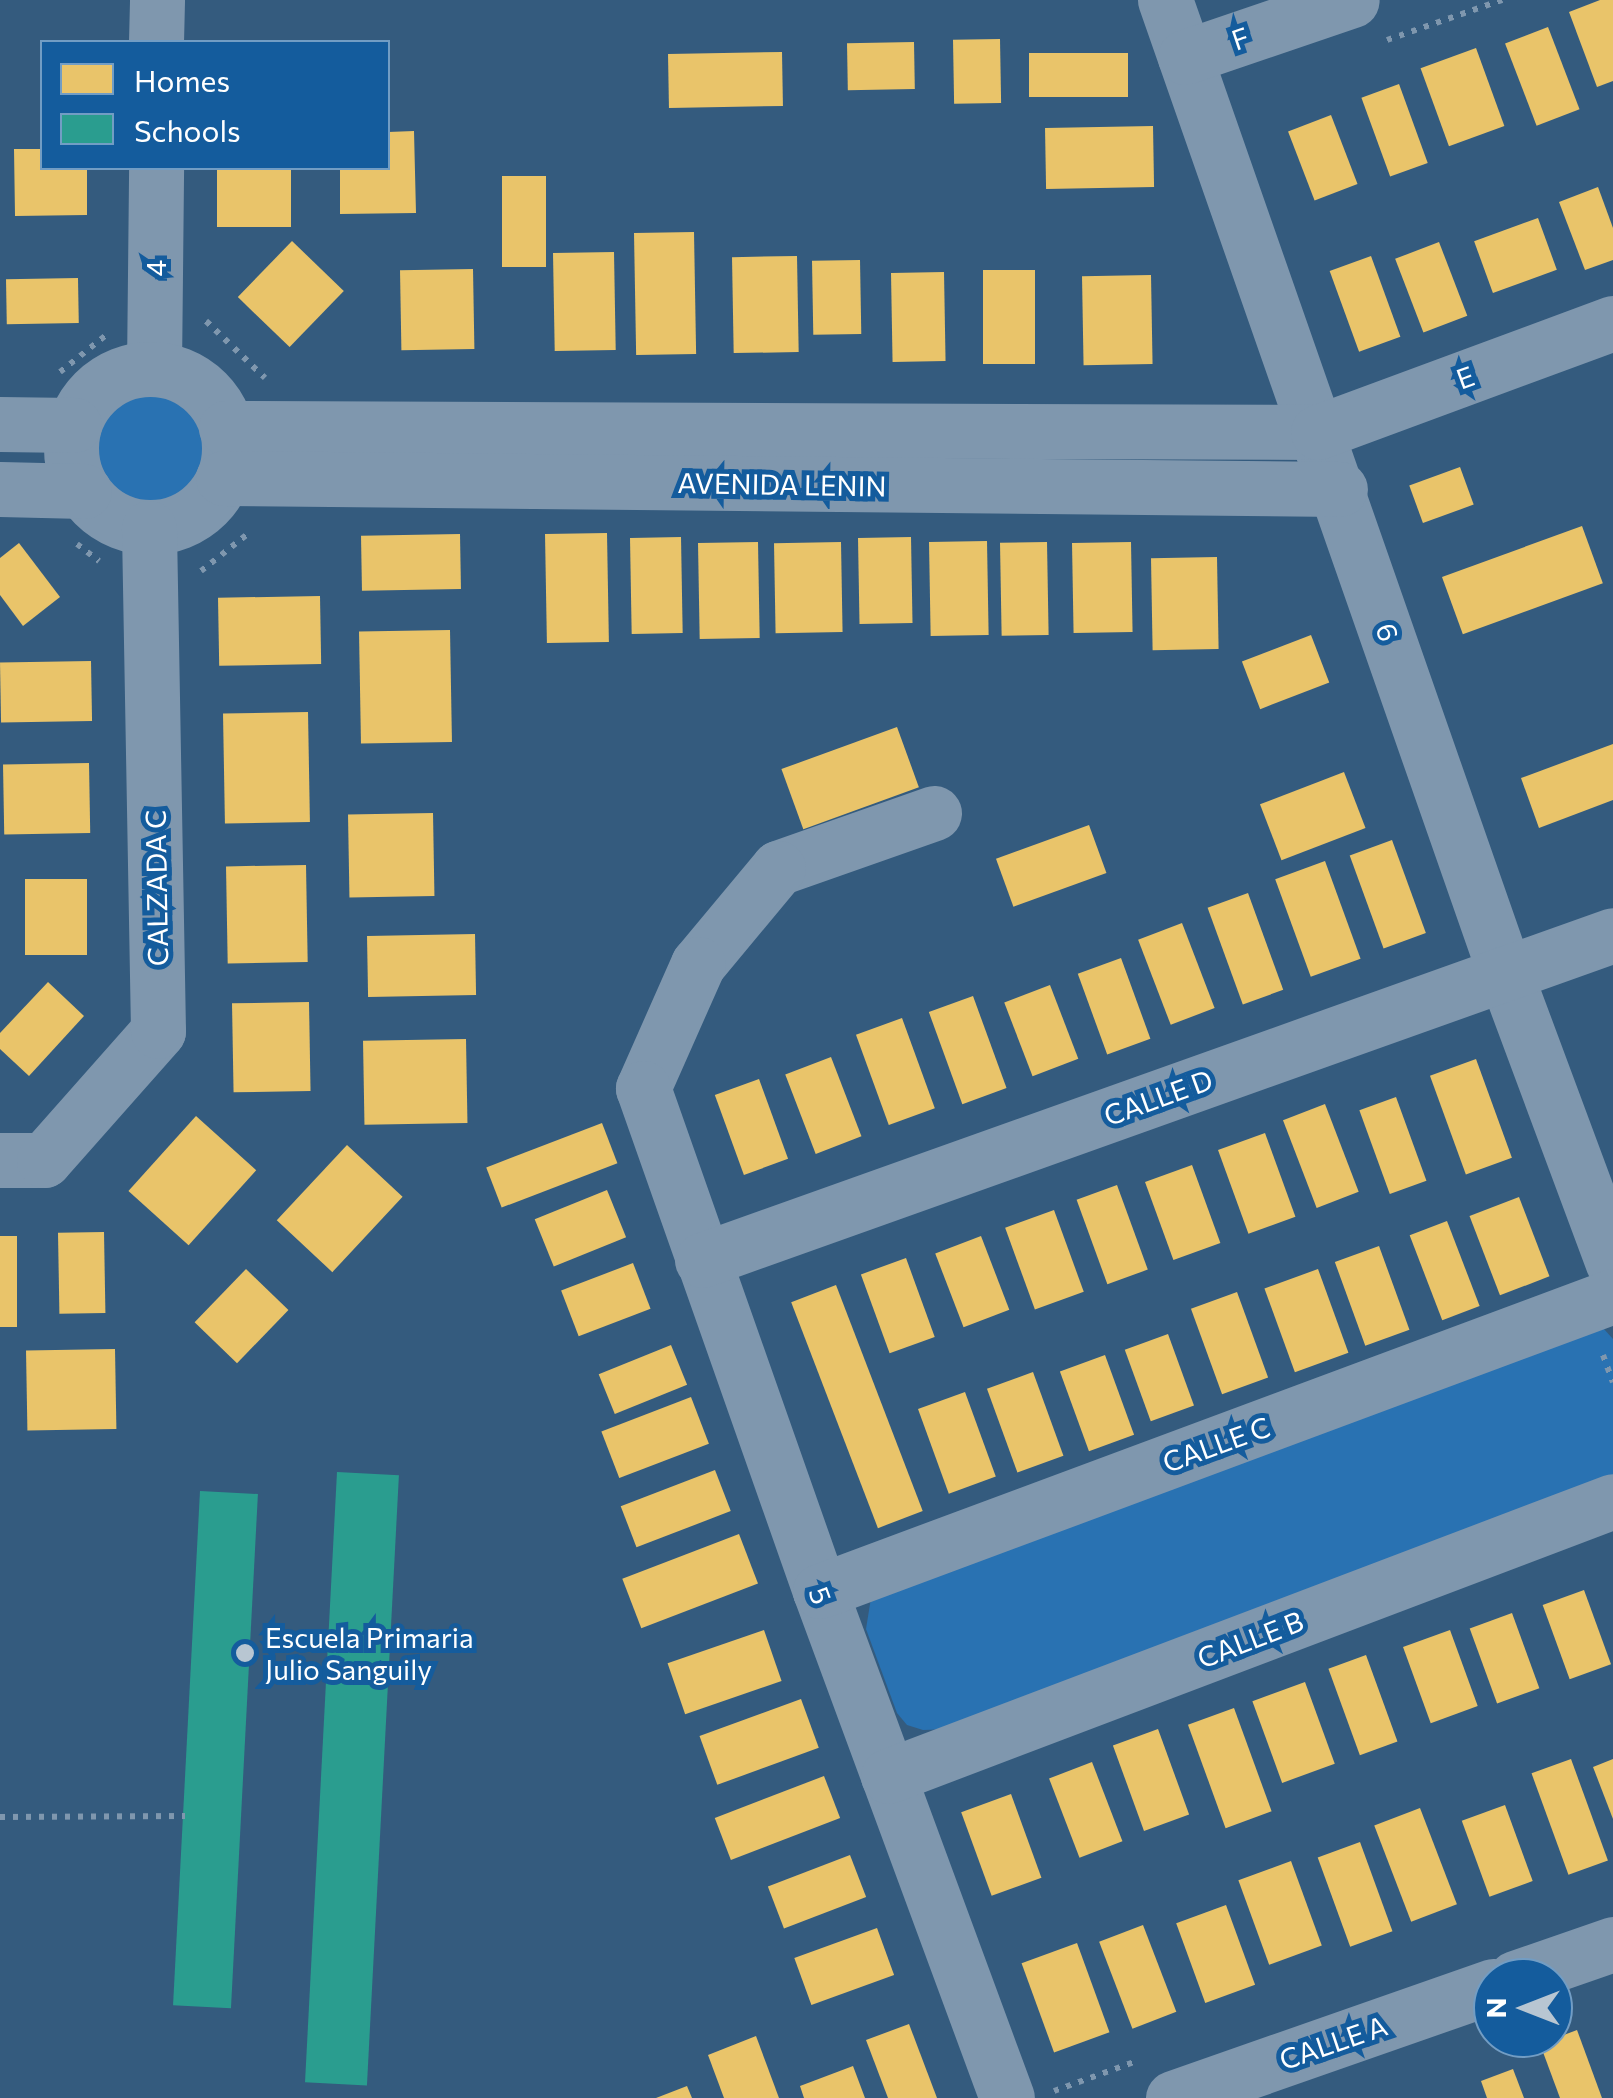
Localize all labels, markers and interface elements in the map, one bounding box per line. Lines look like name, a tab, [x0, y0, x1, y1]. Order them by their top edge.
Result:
street label: F	[1227, 20, 1253, 56]
legend	[40, 40, 390, 170]
text: Homes	[134, 61, 230, 98]
text: Schools	[134, 111, 241, 148]
street label: 4	[138, 260, 172, 276]
street label: E	[1451, 358, 1479, 396]
street label: AVENIDA LENIN	[677, 465, 887, 503]
street label: 6	[1369, 618, 1407, 646]
street label: CALZADA C	[138, 810, 174, 966]
street label: CALLE D	[1099, 1062, 1217, 1132]
street label: CALLE C	[1158, 1409, 1274, 1479]
street label: 5	[802, 1582, 840, 1608]
street label: CALLE B	[1192, 1603, 1308, 1675]
place label: Escuela Primaria Julio Sanguily	[265, 1620, 474, 1686]
marker: Escuela Primaria Julio Sanguily	[234, 1642, 256, 1664]
north arrow	[1473, 1958, 1573, 2058]
text: N	[1478, 1998, 1512, 2019]
street label: CALLE A	[1275, 2008, 1391, 2076]

